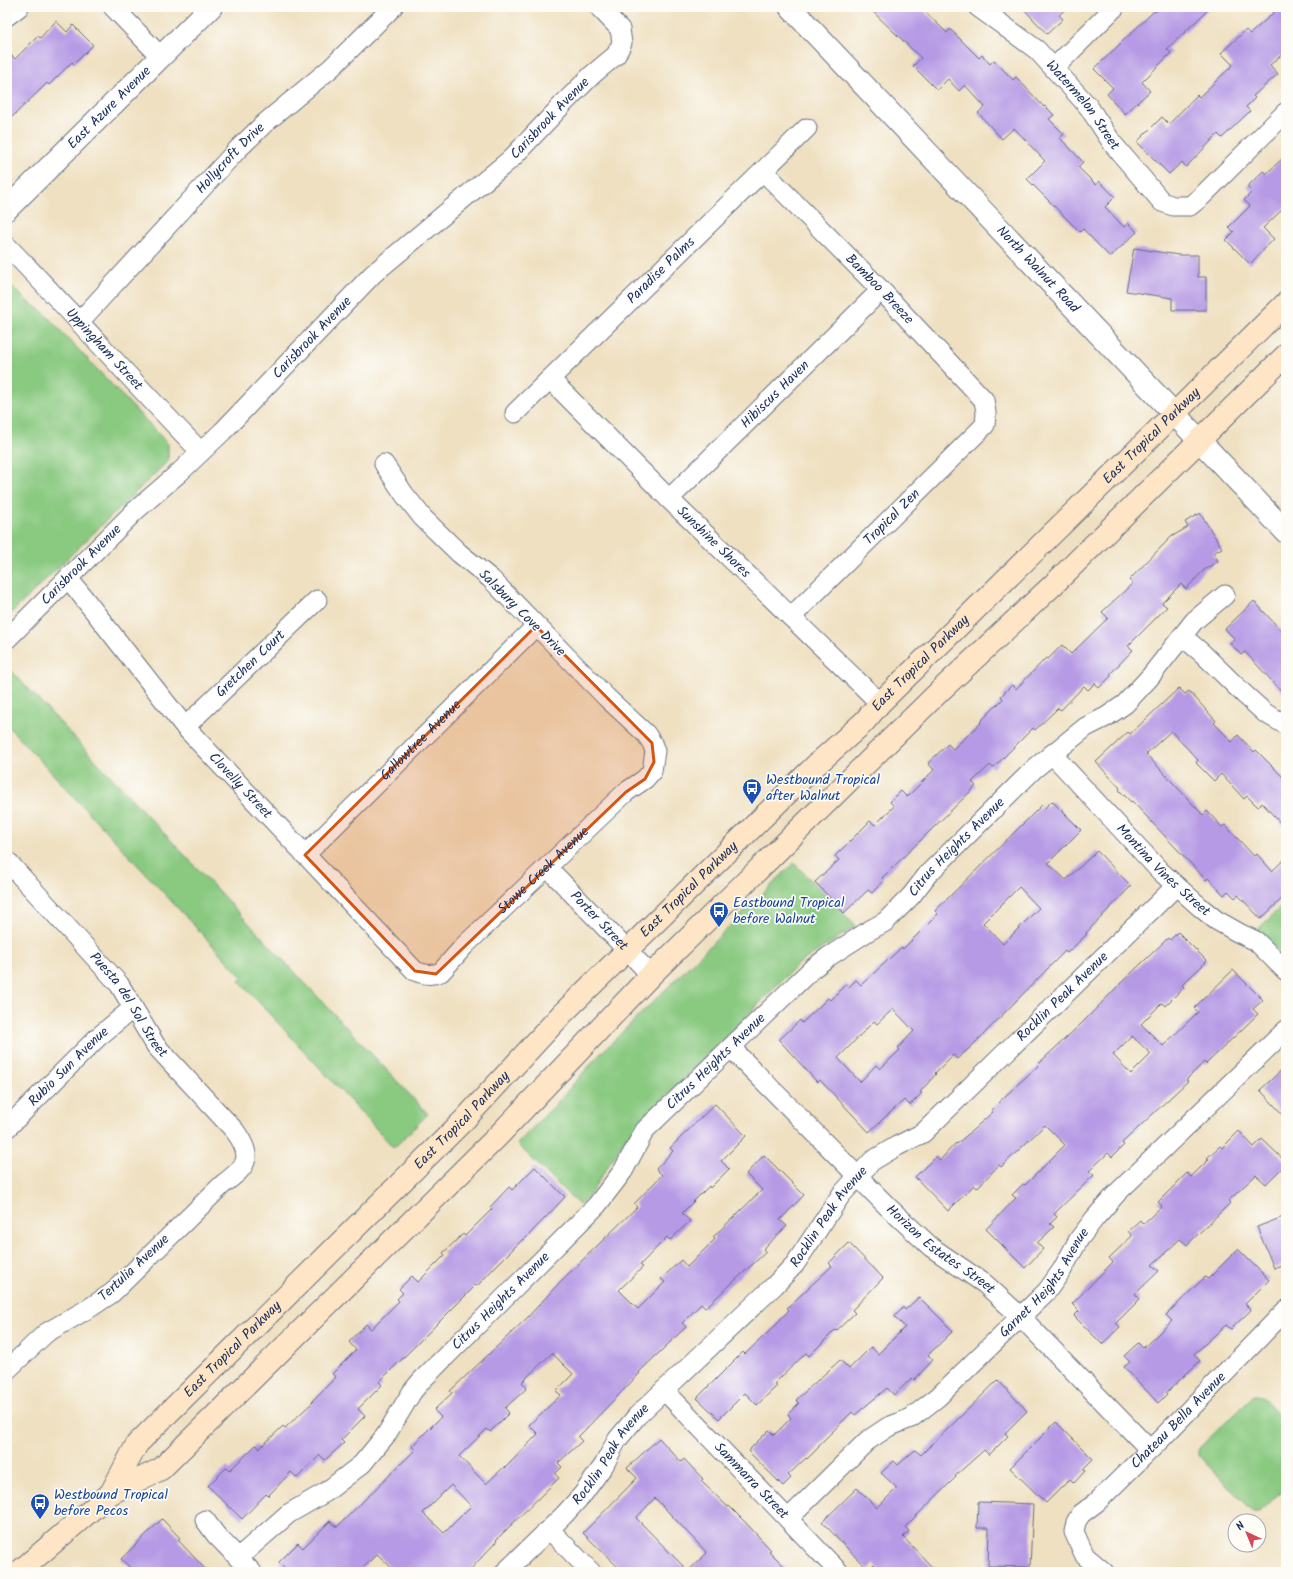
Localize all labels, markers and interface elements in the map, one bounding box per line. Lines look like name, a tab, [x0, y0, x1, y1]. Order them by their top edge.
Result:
street label: Watermelon Street	[1040, 55, 1125, 156]
street label: East Azure Avenue	[62, 60, 157, 155]
street label: Carisbrook Avenue	[505, 72, 595, 165]
street label: Hollycroft Drive	[191, 117, 271, 199]
street label: North Walnut Road	[991, 221, 1086, 319]
street label: Paradise Palms	[622, 232, 700, 309]
street label: Bamboo Breeze	[840, 249, 920, 330]
street label: Carisbrook Avenue	[267, 291, 358, 384]
street label: Uppingham Street	[60, 303, 149, 396]
street label: Hibiscus Haven	[735, 355, 815, 434]
street label: East Tropical Parkway	[1097, 382, 1206, 489]
street label: Tropical Zen	[858, 483, 926, 551]
street label: Sunshine Shores	[671, 501, 756, 583]
street label: Carisbrook Avenue	[36, 519, 127, 610]
street label: Salsbury Cove Drive	[473, 564, 571, 662]
street label: East Tropical Parkway	[866, 609, 975, 716]
street label: Gretchen Court	[211, 625, 291, 703]
street label: Gallowtree Avenue	[375, 694, 467, 786]
street label: Clovelly Street	[203, 747, 278, 825]
place label: Westbound Tropical after Walnut	[766, 769, 880, 807]
bus stop icon: Westbound Tropical after Walnut	[741, 777, 763, 805]
street label: Citrus Heights Avenue	[903, 792, 1011, 902]
street label: Montina Vines Street	[1111, 819, 1216, 923]
street label: Stowe Creek Avenue	[493, 821, 595, 920]
street label: East Tropical Parkway	[635, 836, 743, 943]
street label: Porter Street	[565, 886, 634, 956]
place label: Eastbound Tropical before Walnut	[733, 892, 845, 930]
bus stop icon: Eastbound Tropical before Walnut	[708, 900, 730, 928]
street label: Rocklin Peak Avenue	[1011, 946, 1114, 1047]
street label: Puesta del Sol Street	[84, 947, 173, 1063]
street label: Citrus Heights Avenue	[661, 1008, 771, 1115]
street label: Rubio Sun Avenue	[23, 1021, 114, 1112]
street label: East Tropical Parkway	[409, 1066, 515, 1175]
street label: Rocklin Peak Avenue	[784, 1161, 874, 1272]
street label: Horizon Estates Street	[881, 1199, 1001, 1300]
street label: Garnet Heights Avenue	[994, 1222, 1095, 1343]
street label: Tertulia Avenue	[93, 1229, 175, 1307]
street label: Citrus Heights Avenue	[446, 1246, 556, 1356]
street label: East Tropical Parkway	[179, 1295, 287, 1403]
street label: Chateau Bella Avenue	[1125, 1366, 1232, 1474]
street label: Rocklin Peak Avenue	[567, 1398, 655, 1510]
street label: Sammarra Street	[709, 1437, 794, 1525]
place label: Westbound Tropical before Pecos	[54, 1484, 168, 1522]
bus stop icon: Westbound Tropical before Pecos	[29, 1492, 51, 1520]
north arrow	[1227, 1513, 1267, 1553]
text: N	[1232, 1518, 1250, 1535]

